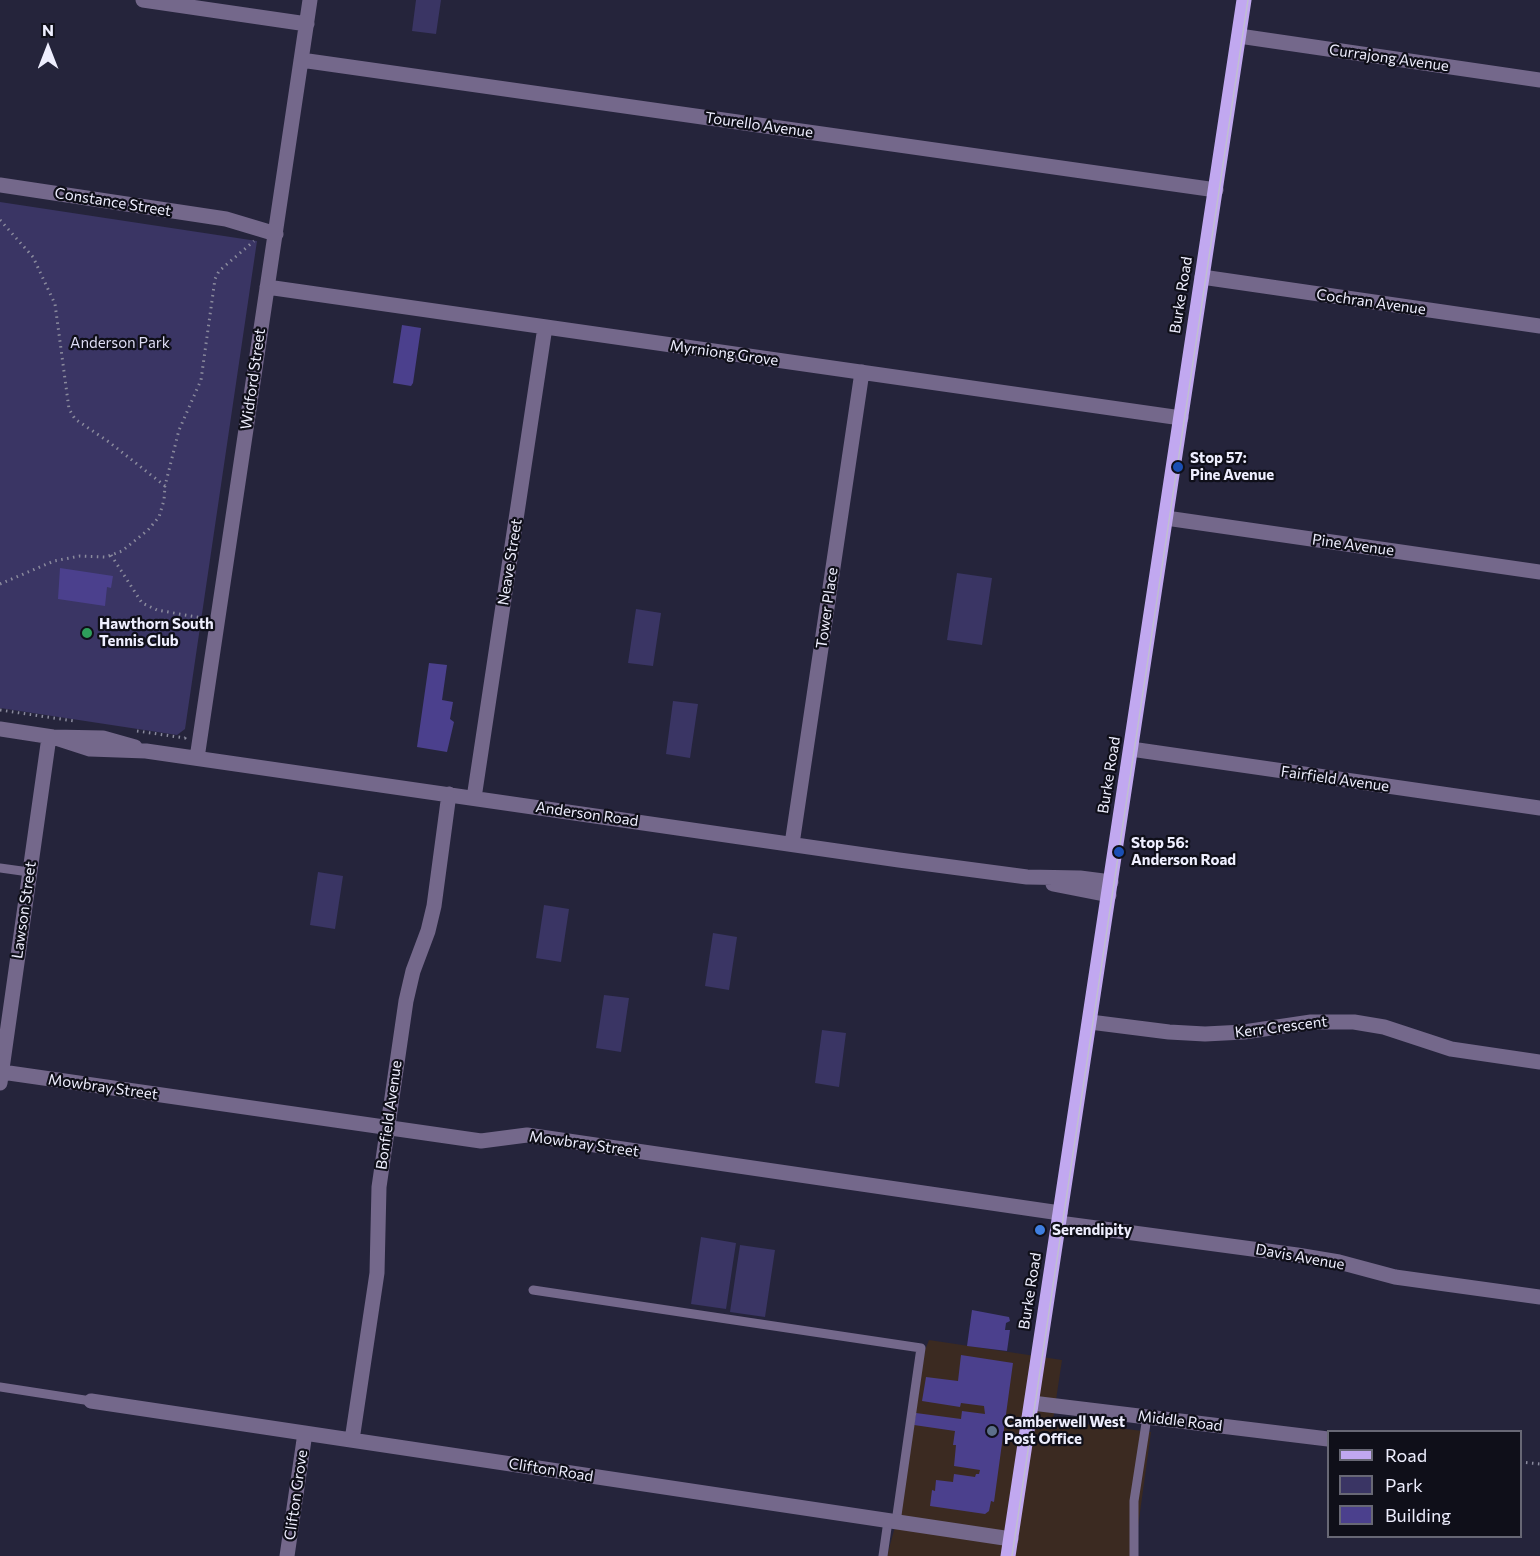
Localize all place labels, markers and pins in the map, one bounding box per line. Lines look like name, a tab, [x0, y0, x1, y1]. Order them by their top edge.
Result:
place label: Stop 57: Pine Avenue	[1190, 449, 1274, 484]
marker: Stop 57: Pine Avenue	[1171, 460, 1185, 474]
place label: Hawthorn South Tennis Club	[99, 615, 214, 650]
marker: Hawthorn South Tennis Club	[80, 626, 94, 640]
place label: Stop 56: Anderson Road	[1131, 834, 1236, 869]
marker: Stop 56: Anderson Road	[1112, 845, 1126, 859]
place label: Serendipity	[1052, 1221, 1132, 1239]
marker: Serendipity	[1033, 1223, 1047, 1237]
place label: Camberwell West Post Office	[1004, 1413, 1125, 1448]
marker: Camberwell West Post Office	[985, 1424, 999, 1438]

